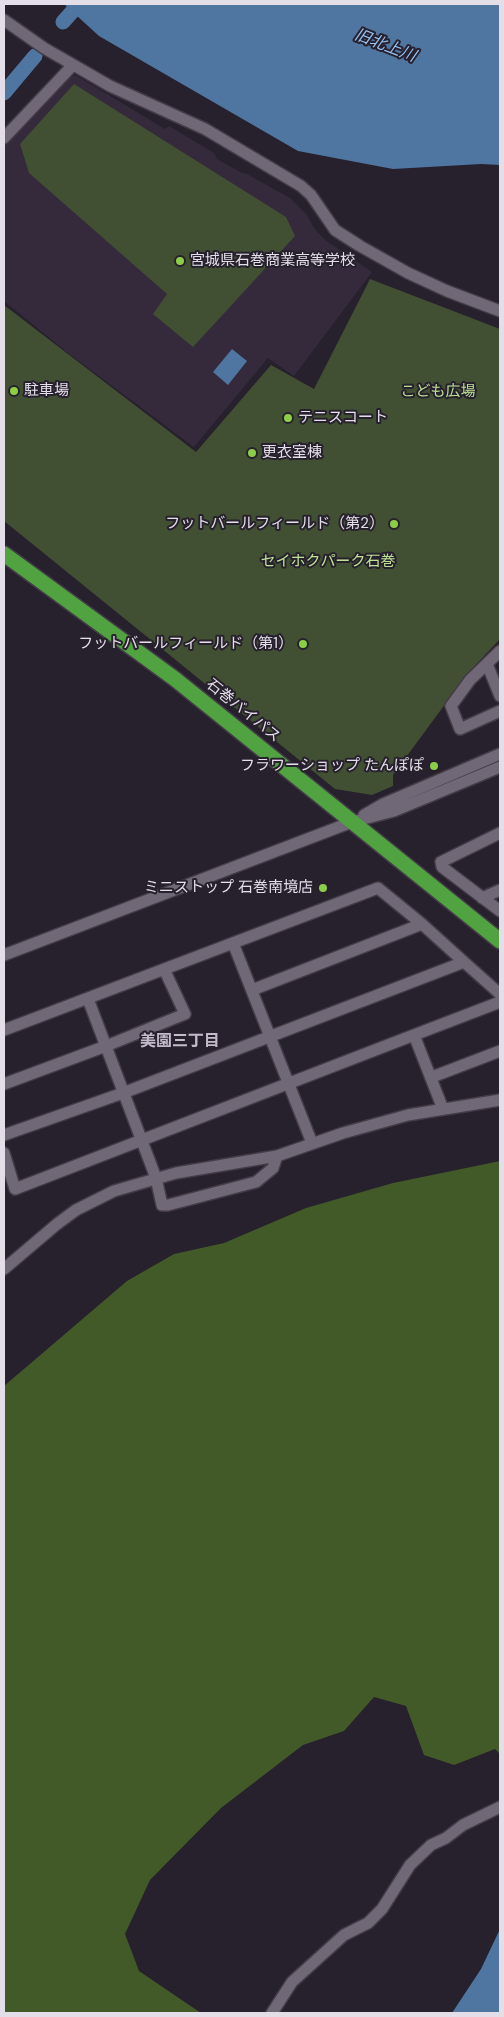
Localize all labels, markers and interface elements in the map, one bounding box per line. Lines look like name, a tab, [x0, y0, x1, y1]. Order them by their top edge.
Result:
water label: 旧北上川	[352, 26, 418, 66]
place label: 宮城県石巻商業高等学校	[190, 252, 355, 270]
marker: 宮城県石巻商業高等学校	[174, 255, 186, 267]
place label: 駐車場	[24, 382, 69, 400]
park label: こども広場	[401, 383, 475, 401]
marker: 駐車場	[8, 385, 20, 397]
place label: テニスコート	[298, 409, 388, 427]
marker: テニスコート	[282, 412, 294, 424]
place label: 更衣室棟	[262, 444, 322, 462]
marker: 更衣室棟	[246, 447, 258, 459]
place label: フットバールフィールド（第2）	[165, 515, 384, 533]
marker: フットバールフィールド（第2）	[388, 518, 400, 530]
park label: セイホクパーク石巻	[261, 553, 395, 571]
place label: フットバールフィールド（第1）	[78, 635, 293, 653]
marker: フットバールフィールド（第1）	[297, 638, 309, 650]
street label: 石巻バイパス	[202, 676, 284, 746]
place label: フラワーショップ たんぽぽ	[240, 757, 424, 775]
marker: フラワーショップ たんぽぽ	[428, 760, 440, 772]
place label: ミニストップ 石巻南境店	[144, 879, 313, 897]
marker: ミニストップ 石巻南境店	[317, 882, 329, 894]
district label: 美園三丁目	[140, 1032, 220, 1052]

